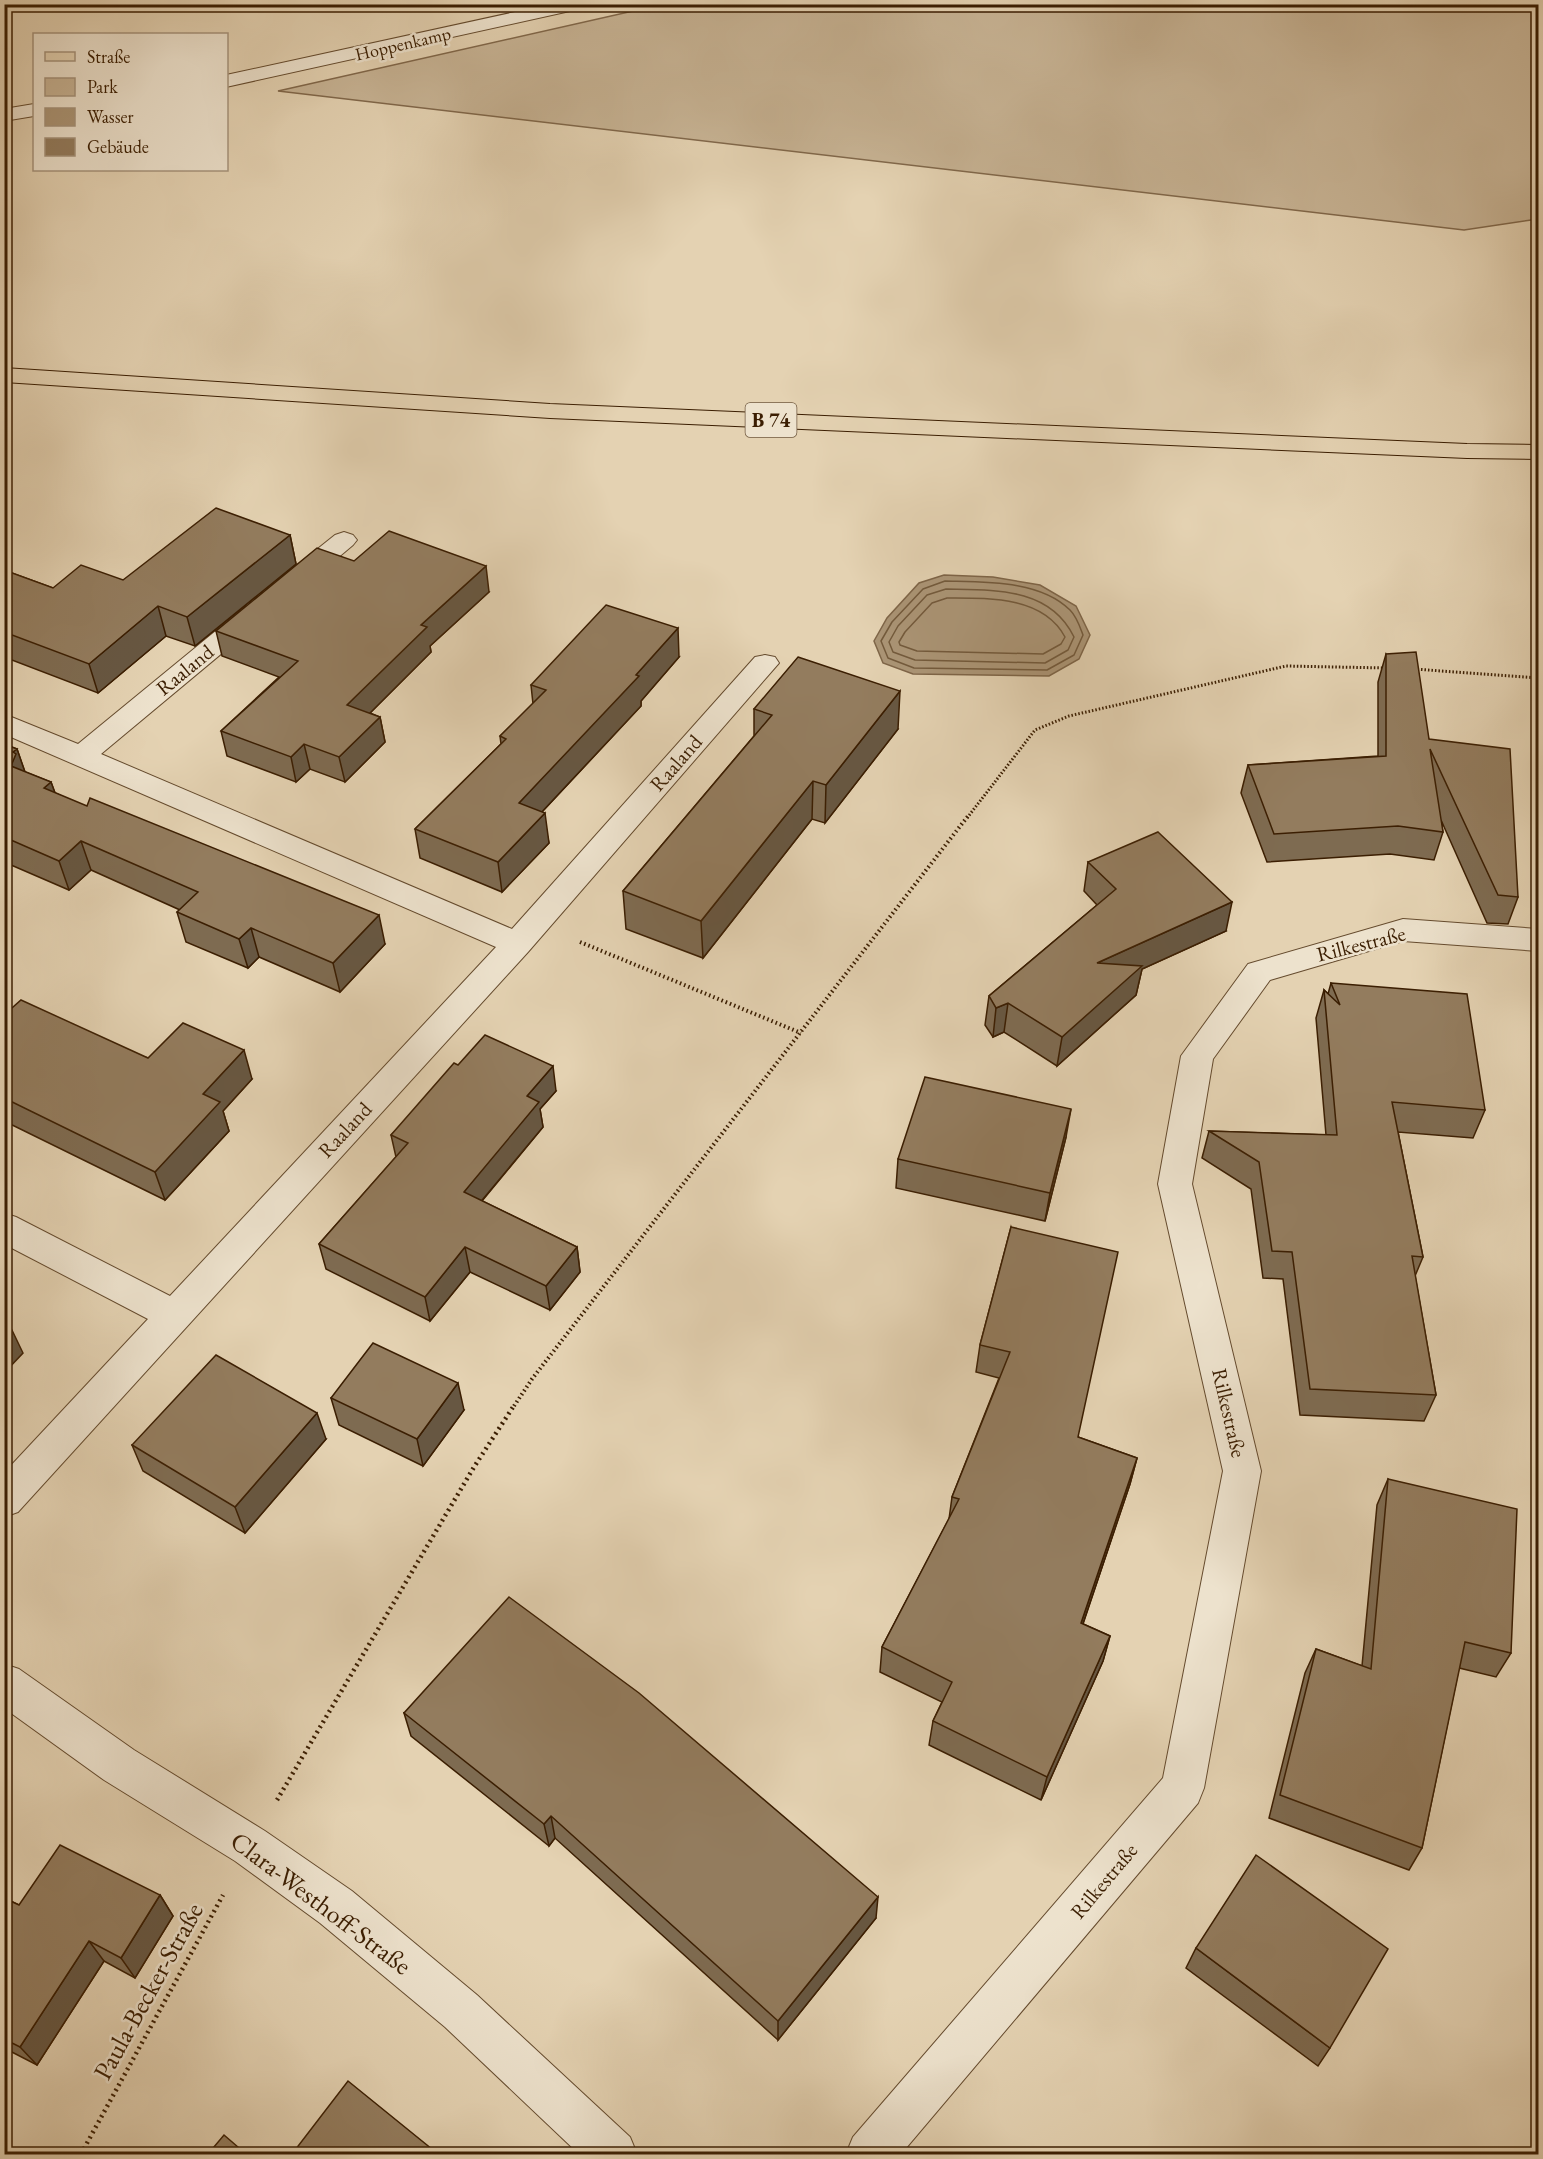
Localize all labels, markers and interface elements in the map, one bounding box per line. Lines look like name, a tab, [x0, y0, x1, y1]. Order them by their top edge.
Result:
street label: Hoppenkamp	[353, 21, 453, 66]
legend	[33, 33, 228, 171]
text: Straße	[87, 45, 130, 68]
text: Park	[87, 75, 118, 98]
text: Wasser	[87, 105, 134, 128]
text: Gebäude	[87, 135, 149, 158]
road number: B 74	[746, 403, 796, 437]
street label: Raaland	[150, 638, 219, 701]
street label: Raaland	[643, 728, 708, 797]
street label: Rilkestraße	[1314, 919, 1408, 968]
street label: Raaland	[312, 1096, 378, 1163]
street label: Rilkestraße	[1206, 1366, 1253, 1460]
street label: Clara-Westhoff-Straße	[224, 1824, 418, 1982]
street label: Rilkestraße	[1064, 1837, 1143, 1924]
street label: Paula-Becker-Straße	[85, 1896, 211, 2086]

